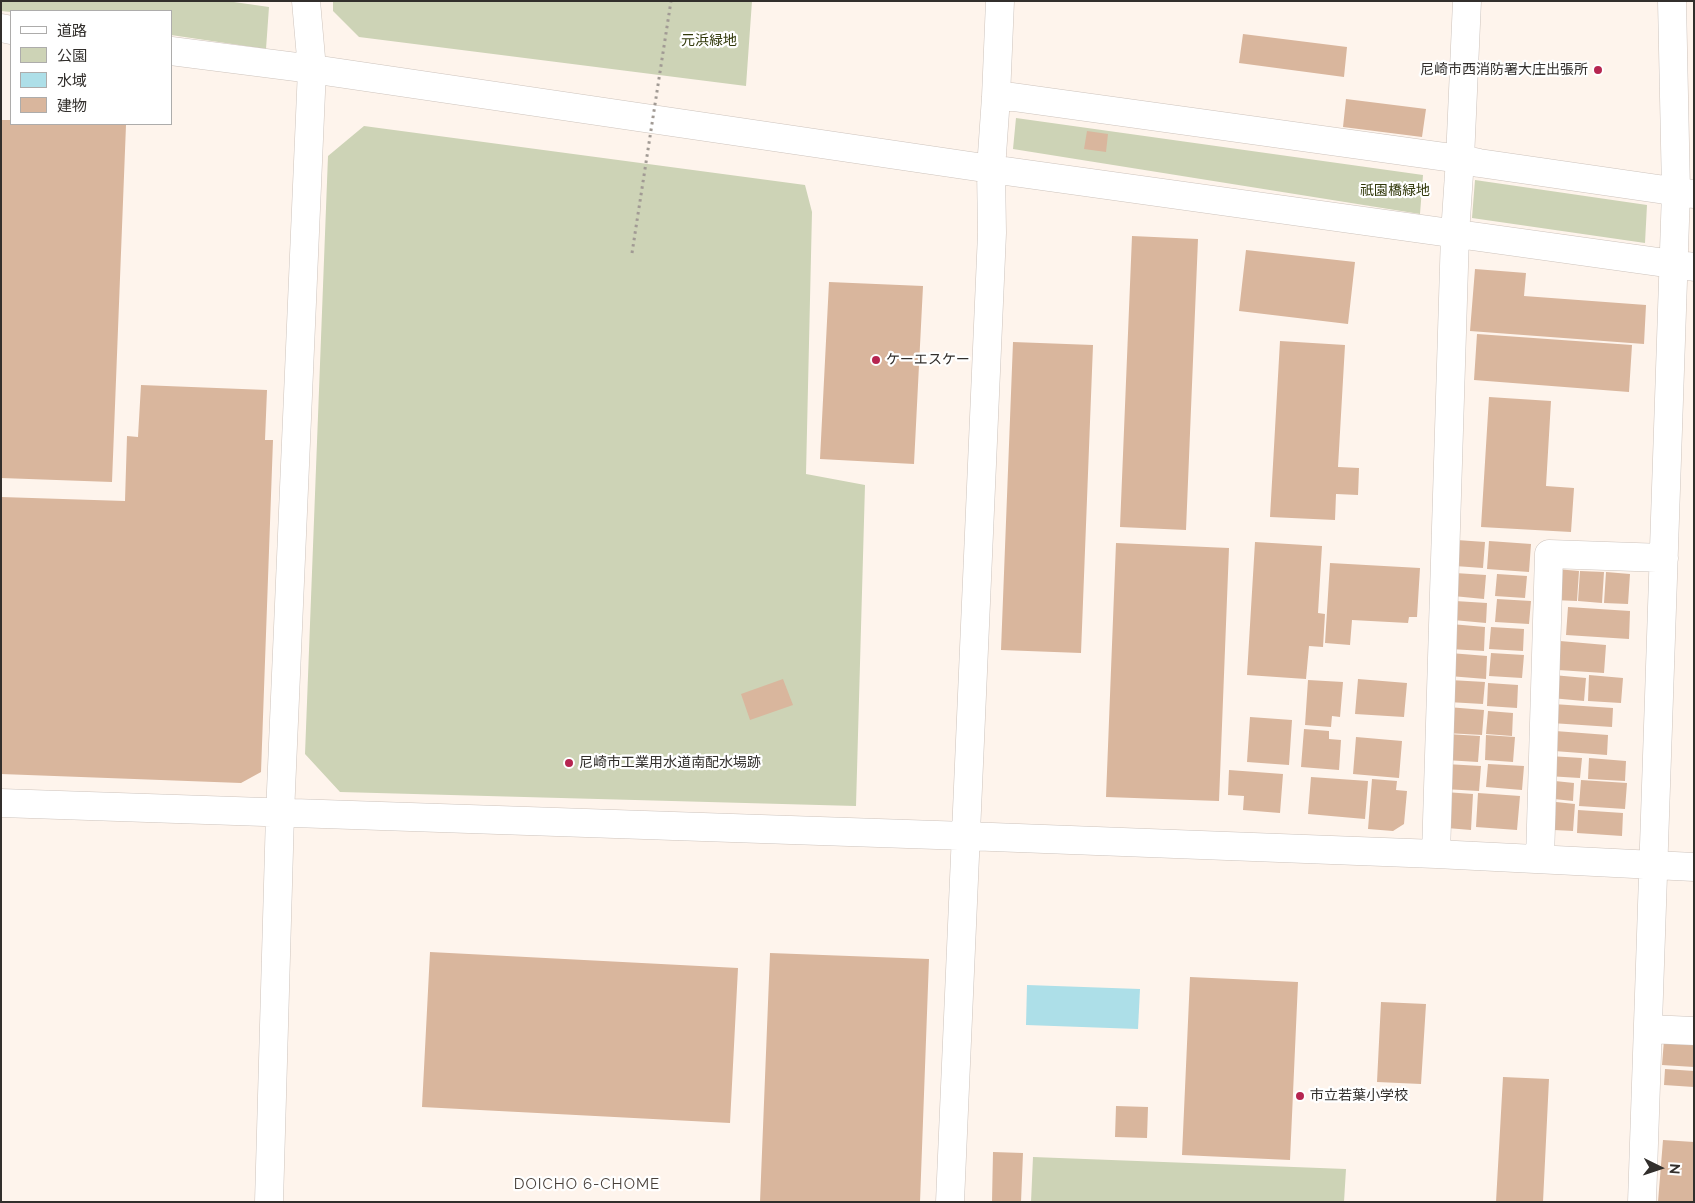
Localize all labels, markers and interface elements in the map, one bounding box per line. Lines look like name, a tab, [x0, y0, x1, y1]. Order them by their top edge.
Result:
legend	[10, 10, 172, 125]
text: 道路	[57, 22, 87, 40]
park label: 元浜緑地	[681, 33, 737, 49]
text: 公園	[57, 47, 87, 65]
place label: 尼崎市西消防署大庄出張所	[1420, 62, 1588, 78]
marker: 尼崎市西消防署大庄出張所	[1592, 64, 1604, 76]
text: 水域	[57, 72, 87, 90]
text: 建物	[57, 97, 87, 115]
park label: 祇園橋緑地	[1360, 183, 1430, 199]
place label: ケーエスケー	[886, 352, 970, 368]
marker: ケーエスケー	[870, 354, 882, 366]
place label: 尼崎市工業用水道南配水場跡	[579, 755, 761, 771]
marker: 尼崎市工業用水道南配水場跡	[563, 757, 575, 769]
place label: 市立若葉小学校	[1310, 1088, 1408, 1104]
marker: 市立若葉小学校	[1294, 1090, 1306, 1102]
north arrow	[1635, 1143, 1685, 1193]
text: N	[1667, 1163, 1683, 1175]
district label: DOICHO 6-CHOME	[512, 1175, 662, 1193]

